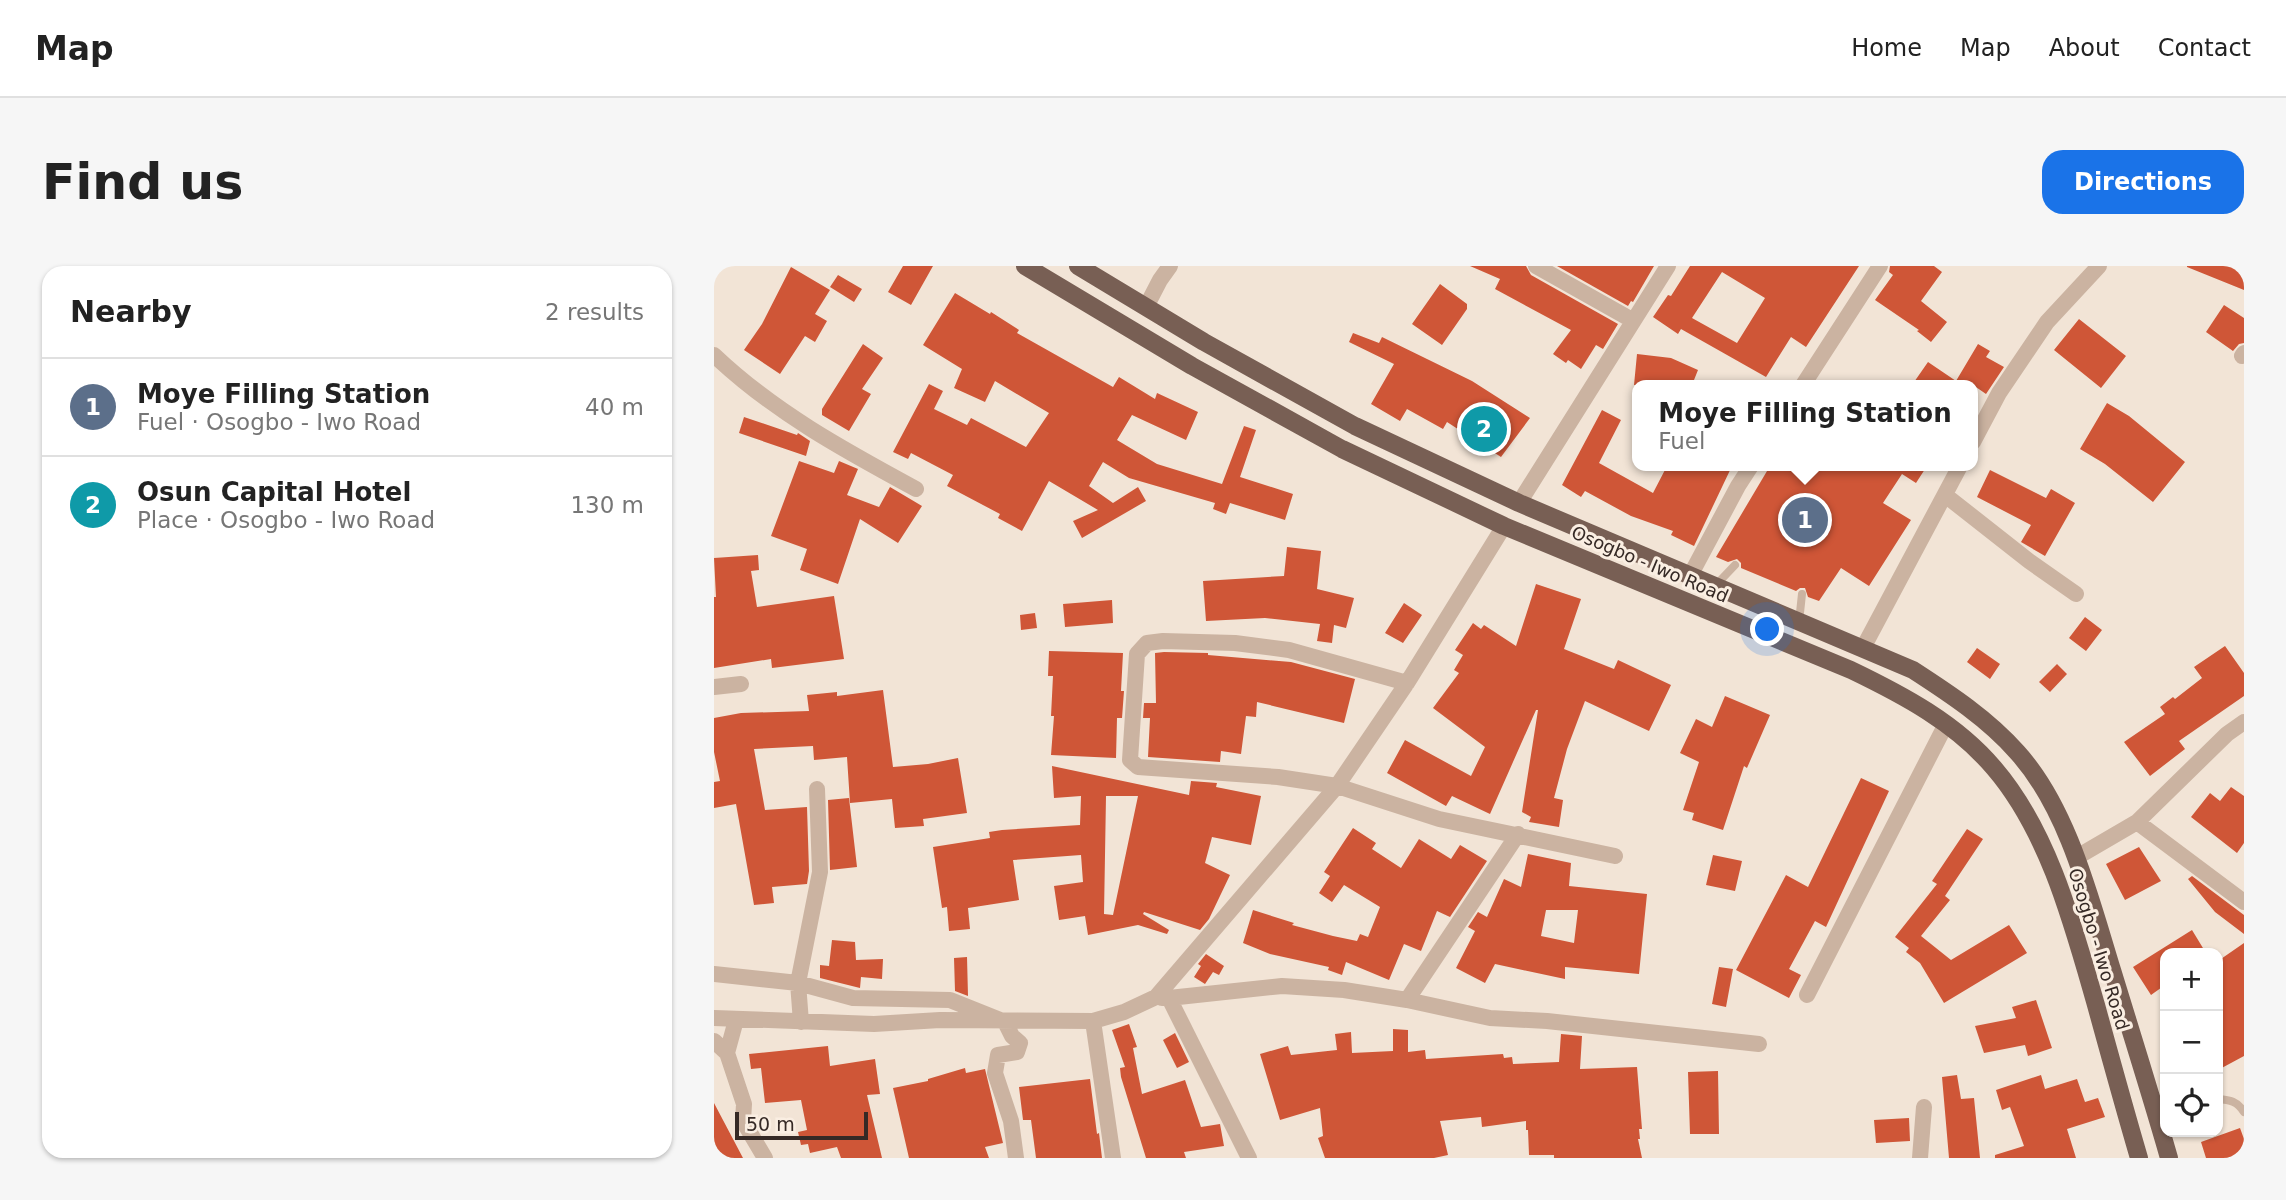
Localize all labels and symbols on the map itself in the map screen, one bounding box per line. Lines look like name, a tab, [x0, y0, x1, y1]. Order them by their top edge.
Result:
pin: 2	[1461, 403, 1507, 455]
pin: 1	[1782, 494, 1828, 546]
street label: Osogbo - Iwo Road	[1568, 521, 1732, 607]
your location	[1750, 612, 1784, 646]
street label: Osogbo - Iwo Road	[2064, 865, 2134, 1033]
scale bar	[735, 1109, 868, 1141]

